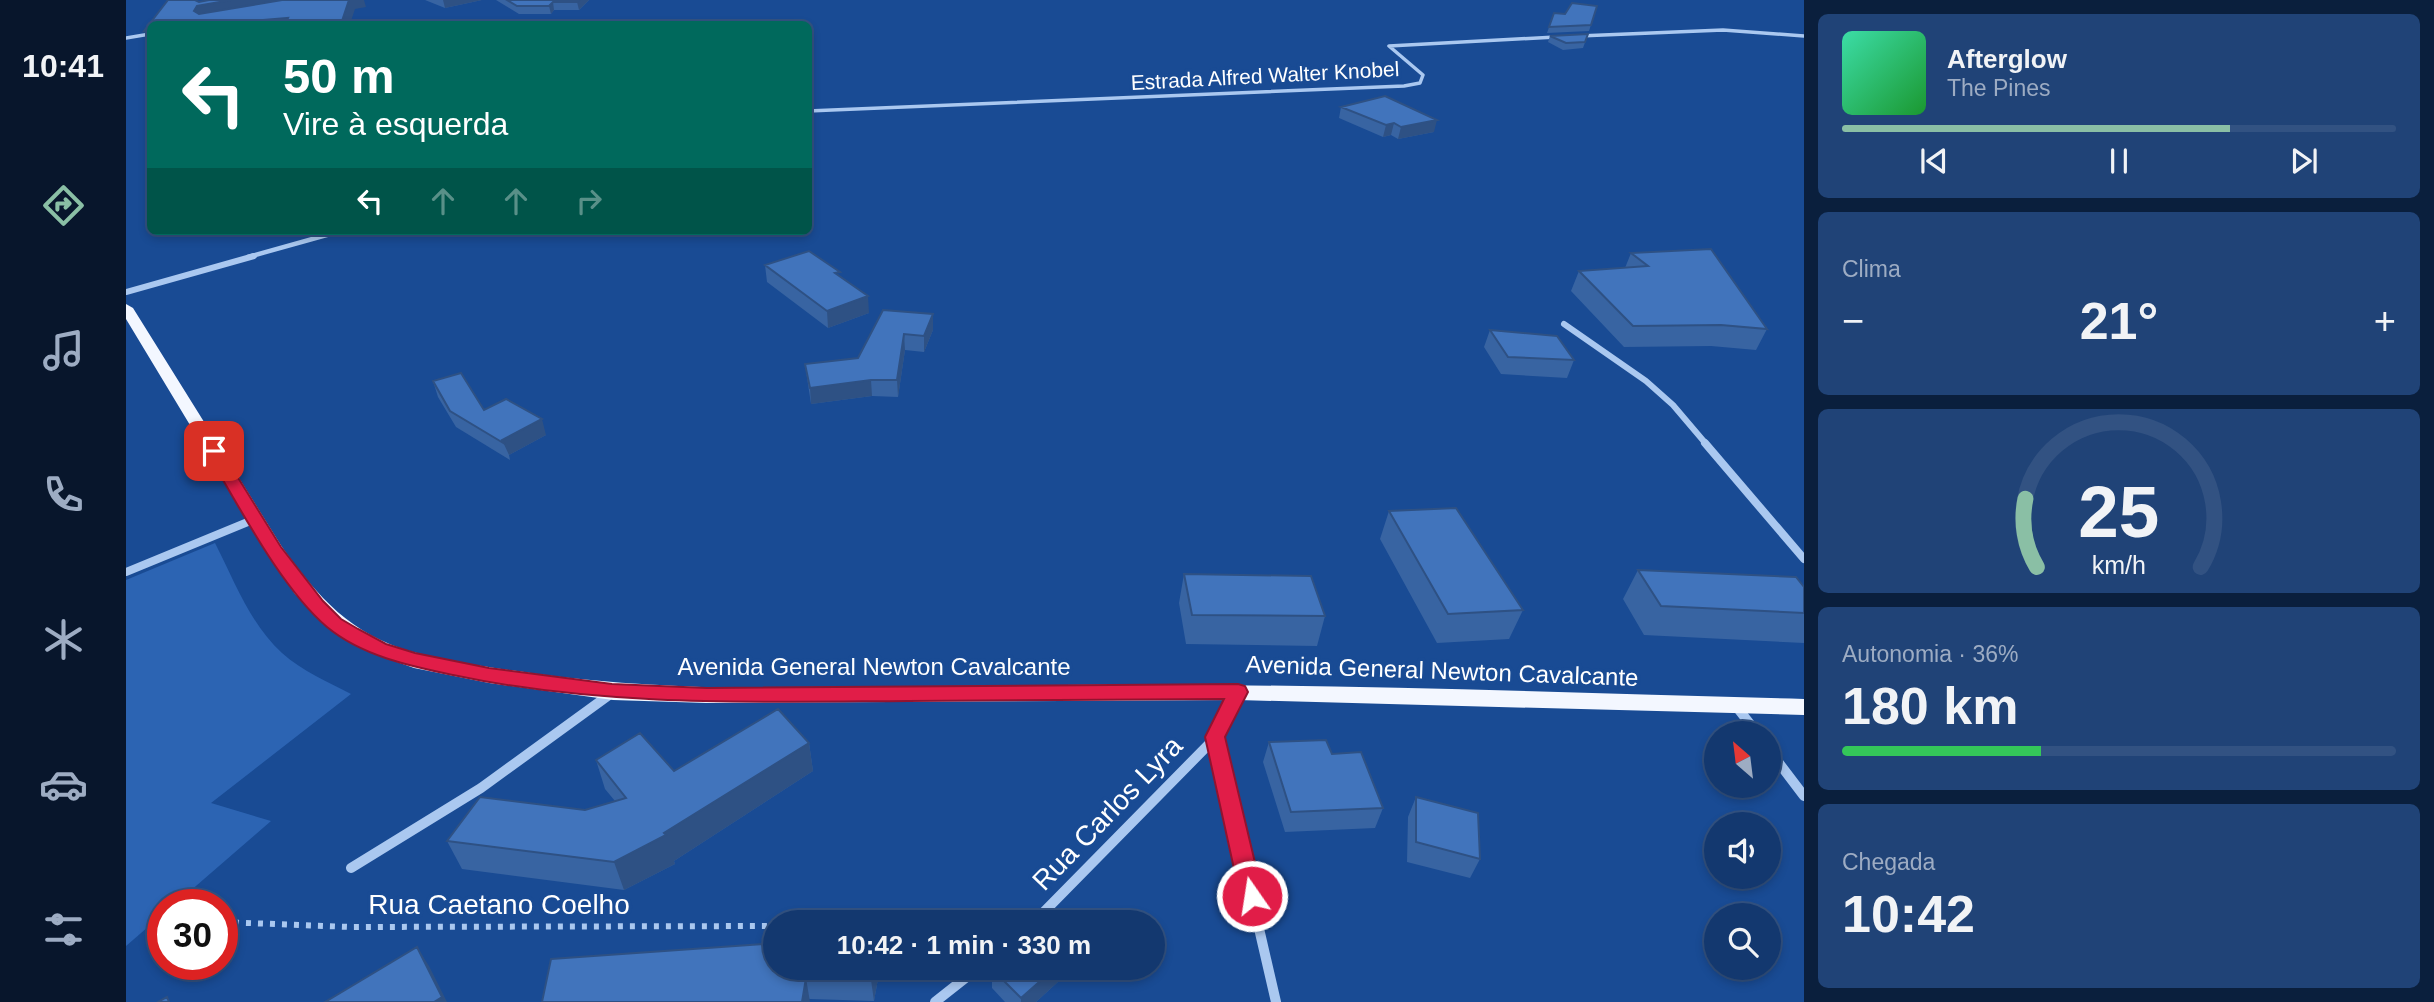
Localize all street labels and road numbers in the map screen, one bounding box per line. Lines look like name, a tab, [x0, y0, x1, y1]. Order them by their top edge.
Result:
street label: Estrada Alfred Walter Knobel	[1130, 57, 1400, 94]
street label: Avenida General Newton Cavalcante	[1245, 650, 1639, 691]
street label: Avenida General Newton Cavalcante	[677, 653, 1071, 680]
street label: Rua Carlos Lyra	[1026, 730, 1189, 897]
street label: Rua Caetano Coelho	[368, 889, 630, 920]

